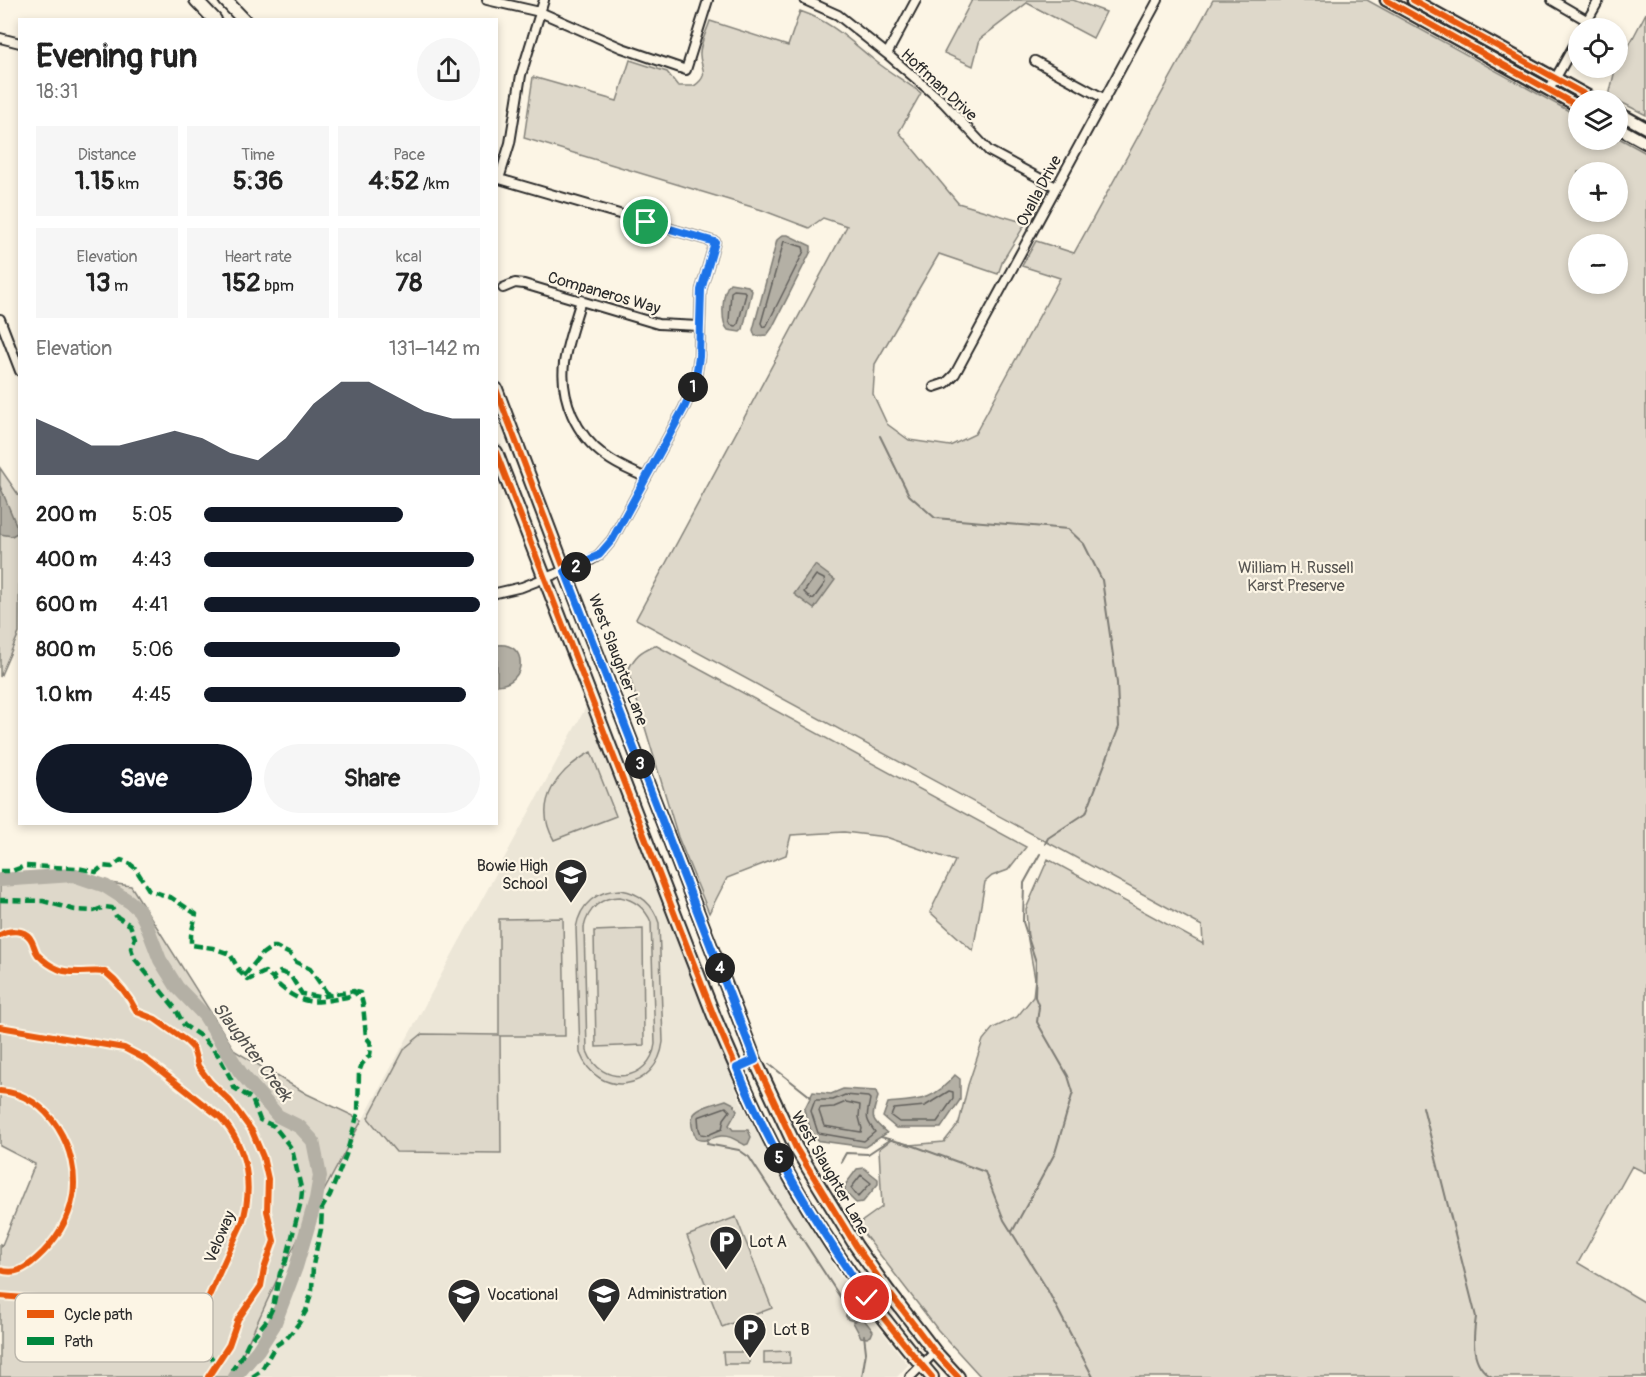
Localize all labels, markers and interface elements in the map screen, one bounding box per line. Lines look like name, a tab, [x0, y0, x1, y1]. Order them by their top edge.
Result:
map controls	[1568, 18, 1628, 294]
button: locate	[1568, 18, 1628, 78]
text: Evening run	[36, 36, 197, 77]
button: share	[417, 38, 480, 101]
street label: Hoffman Drive	[897, 45, 981, 125]
text: 18:31	[36, 79, 78, 104]
button: layers	[1568, 90, 1628, 150]
text: Distance	[78, 145, 136, 165]
text: Time	[241, 145, 275, 165]
text: Pace	[393, 145, 425, 165]
street label: Ovalla Drive	[1012, 152, 1066, 230]
button: +	[1568, 162, 1628, 222]
text: 1.15	[75, 165, 115, 197]
text: 5:36	[233, 165, 283, 197]
text: 4:52	[369, 165, 419, 197]
text: km	[115, 174, 139, 194]
text: /km	[419, 174, 449, 194]
pin	[620, 196, 671, 247]
icon: arrive	[629, 205, 662, 238]
button: −	[1568, 234, 1628, 294]
text: Elevation	[77, 247, 137, 267]
text: Heart rate	[224, 247, 292, 267]
text: kcal	[396, 247, 422, 267]
text: 13	[86, 267, 111, 299]
text: 152	[222, 267, 261, 299]
text: 78	[396, 267, 422, 299]
street label: Companeros Way	[545, 267, 663, 319]
text: m	[111, 276, 128, 296]
text: bpm	[261, 276, 294, 296]
text: Elevation	[36, 336, 112, 361]
text: 131–142 m	[389, 336, 480, 361]
pin: 1	[678, 372, 708, 402]
text: 1	[690, 377, 696, 397]
text: 200 m	[36, 502, 97, 527]
text: 5:05	[132, 502, 173, 527]
text: 400 m	[36, 547, 97, 572]
text: 4:43	[132, 547, 172, 572]
pin: 2	[561, 552, 591, 582]
text: 2	[572, 557, 580, 577]
park label: William H. Russell Karst Preserve	[1238, 558, 1354, 596]
street label: West Slaughter Lane	[584, 591, 652, 729]
text: 600 m	[36, 592, 97, 617]
text: 4:41	[132, 592, 168, 617]
text: 800 m	[36, 637, 96, 662]
text: 5:06	[132, 637, 173, 662]
text: 1.0 km	[36, 682, 92, 707]
text: 4:45	[132, 682, 171, 707]
button: Save	[36, 744, 252, 813]
button: Share	[264, 744, 480, 813]
pin: 3	[625, 749, 655, 779]
text: 3	[636, 754, 644, 774]
place label: Bowie High School	[477, 856, 548, 894]
school or university icon: Bowie High School	[553, 857, 589, 904]
pin: 4	[705, 953, 735, 983]
text: 4	[715, 958, 725, 978]
water label: Slaughter Creek	[207, 998, 298, 1107]
street label: West Slaughter Lane	[787, 1108, 873, 1238]
pin: 5	[764, 1143, 794, 1173]
text: 5	[775, 1148, 783, 1168]
street label: Veloway	[200, 1208, 240, 1266]
parking icon: Lot A	[708, 1224, 744, 1271]
place label: Lot A	[749, 1232, 787, 1252]
pin	[841, 1272, 892, 1323]
school or university icon: Administration	[586, 1276, 622, 1323]
school or university icon: Vocational	[446, 1277, 482, 1324]
icon: check	[850, 1281, 883, 1314]
place label: Administration	[627, 1284, 727, 1304]
place label: Vocational	[487, 1285, 558, 1305]
legend	[15, 1293, 213, 1362]
text: Cycle path	[64, 1305, 132, 1325]
parking icon: Lot B	[732, 1312, 768, 1359]
place label: Lot B	[773, 1320, 810, 1340]
text: Path	[64, 1332, 93, 1352]

